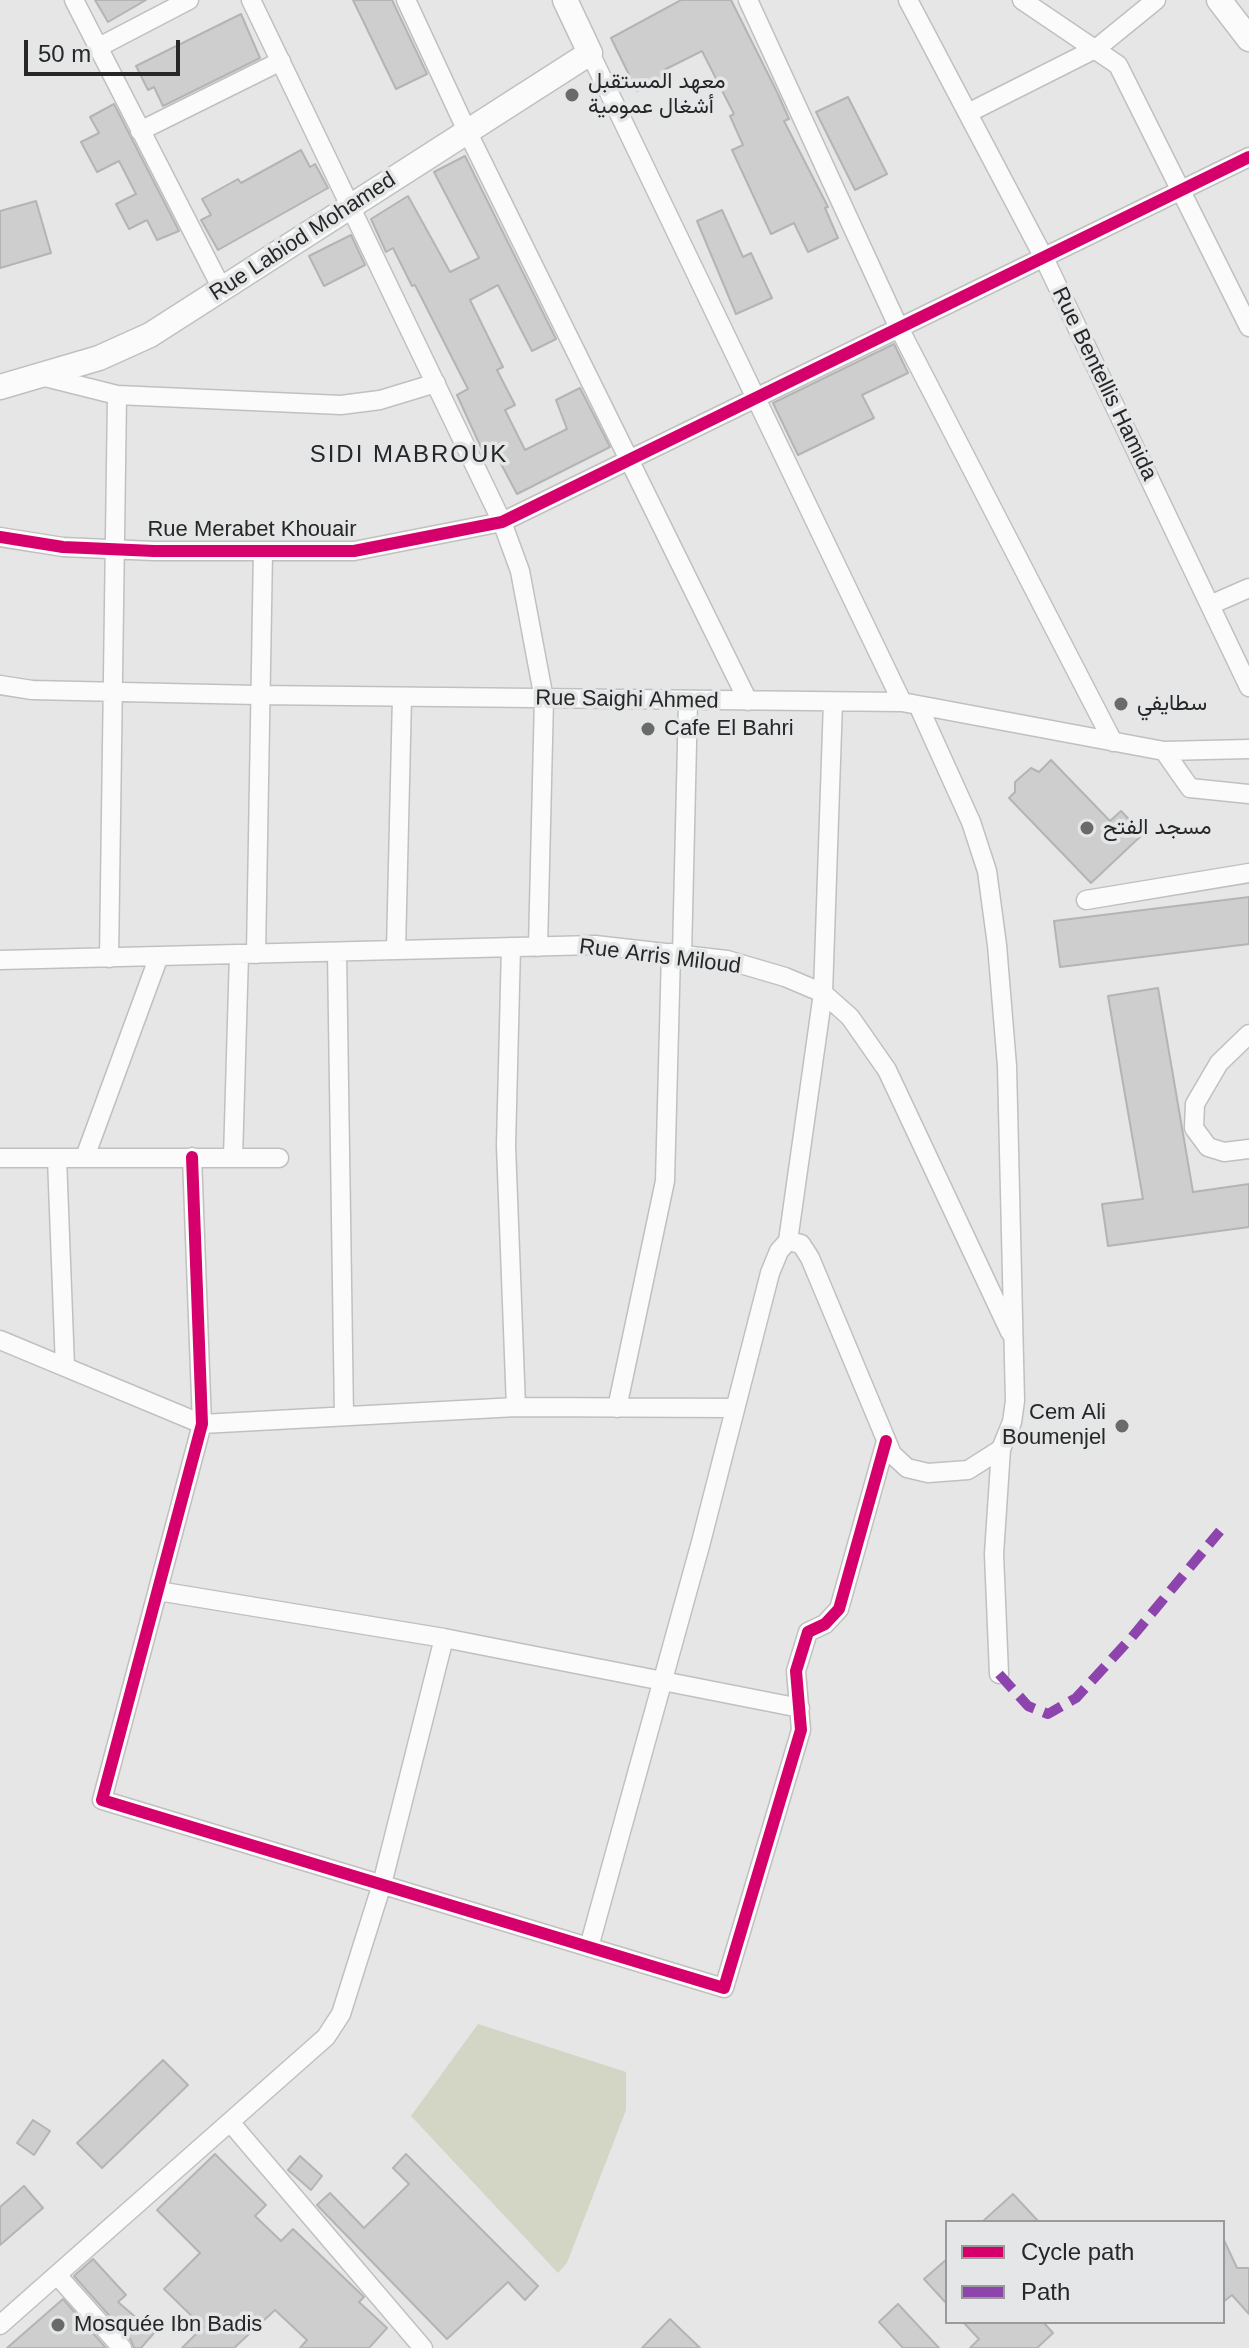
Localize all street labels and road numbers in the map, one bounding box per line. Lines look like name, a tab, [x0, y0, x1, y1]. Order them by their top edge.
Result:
street label: Rue Labiod Mohamed	[205, 167, 401, 307]
street label: Rue Bentellis Hamida	[1046, 283, 1162, 485]
street label: Rue Merabet Khouair	[147, 517, 357, 543]
street label: Rue Saighi Ahmed	[535, 685, 719, 715]
street label: Rue Arris Miloud	[578, 934, 742, 980]

